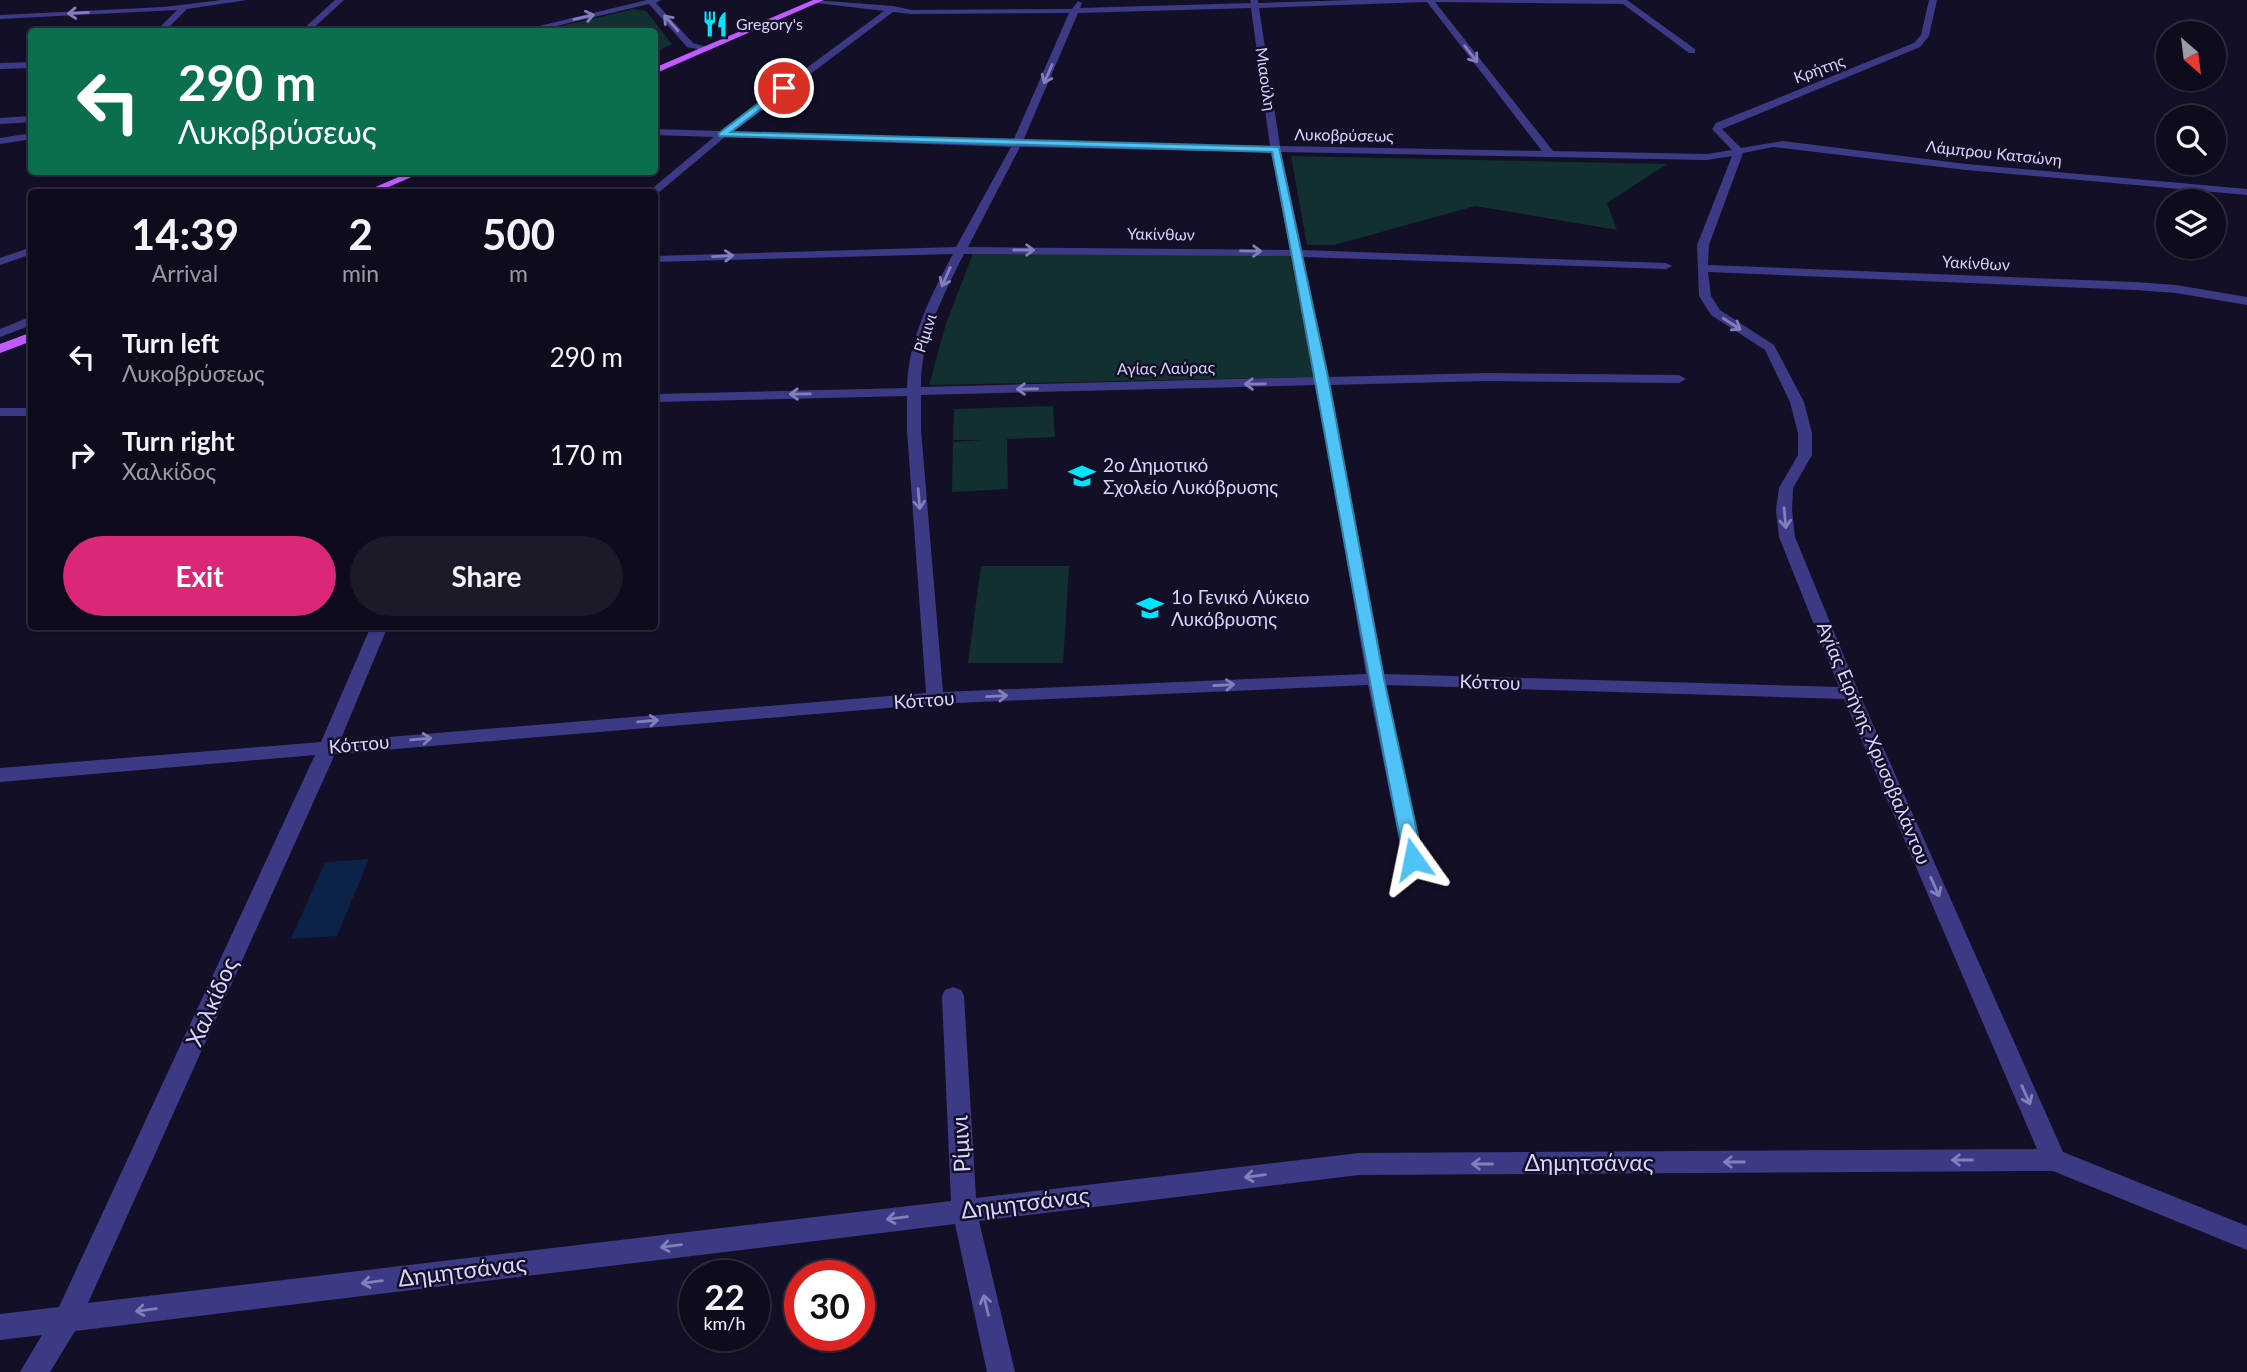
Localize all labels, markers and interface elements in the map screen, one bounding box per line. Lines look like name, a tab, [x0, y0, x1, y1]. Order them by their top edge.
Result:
one-way arrow	[66, 7, 89, 20]
one-way arrow	[572, 9, 595, 23]
restaurant icon: Gregory's	[700, 9, 730, 39]
place label: Gregory's	[736, 14, 803, 33]
one-way arrow	[662, 15, 679, 32]
north arrow	[2156, 21, 2226, 91]
map controls	[2156, 21, 2226, 259]
one-way arrow	[1463, 44, 1478, 62]
street label: Μιαούλη	[1253, 46, 1280, 112]
street label: Κρήτης	[1791, 50, 1847, 87]
text: 290 m	[178, 53, 316, 111]
icon: left	[63, 56, 154, 147]
pin	[754, 58, 814, 118]
one-way arrow	[1041, 63, 1054, 84]
icon: arrive	[765, 69, 803, 107]
button: search	[2156, 105, 2226, 175]
text: Λυκοβρύσεως	[178, 112, 377, 151]
street label: Λυκοβρύσεως	[1294, 124, 1394, 145]
street label: Λάμπρου Κατσώνη	[1925, 136, 2063, 169]
button: layers	[2156, 189, 2226, 259]
text: 14:39	[131, 209, 239, 259]
text: 2	[348, 209, 373, 259]
text: 500	[482, 209, 555, 259]
street label: Υακίνθων	[1127, 223, 1195, 244]
one-way arrow	[1012, 243, 1035, 257]
one-way arrow	[1239, 244, 1262, 258]
one-way arrow	[711, 249, 734, 262]
street label: Υακίνθων	[1942, 251, 2010, 274]
text: Arrival	[152, 259, 218, 287]
text: min	[342, 259, 379, 287]
text: m	[509, 259, 528, 287]
one-way arrow	[939, 266, 952, 287]
street label: Ρίμινι	[909, 310, 940, 355]
one-way arrow	[1722, 317, 1741, 332]
text: Turn left	[122, 327, 219, 359]
icon: left	[63, 338, 101, 376]
text: 290 m	[550, 341, 623, 373]
street label: Αγίας Λαύρας	[1117, 357, 1216, 378]
text: Λυκοβρύσεως	[122, 359, 265, 387]
one-way arrow	[1244, 377, 1267, 390]
one-way arrow	[1016, 382, 1039, 396]
one-way arrow	[789, 388, 812, 401]
text: Turn right	[122, 425, 235, 457]
icon: right	[63, 436, 101, 474]
text: 170 m	[550, 439, 623, 471]
place label: 2ο Δημοτικό Σχολείο Λυκόβρυσης	[1103, 453, 1278, 498]
text: Χαλκίδος	[122, 457, 216, 485]
school or university icon: 2ο Δημοτικό Σχολείο Λυκόβρυσης	[1067, 461, 1097, 491]
one-way arrow	[913, 487, 926, 509]
one-way arrow	[1779, 506, 1792, 529]
button: Exit	[63, 536, 336, 616]
button: Share	[350, 536, 623, 616]
place label: 1ο Γενικό Λύκειο Λυκόβρυσης	[1171, 585, 1309, 630]
school or university icon: 1ο Γενικό Λύκειο Λυκόβρυσης	[1135, 593, 1165, 623]
street label: Αγίας Ειρήνης Χρυσοβαλάντου	[1813, 618, 1936, 868]
street label: Κόττου	[1459, 669, 1521, 694]
one-way arrow	[1212, 679, 1235, 692]
street label: Κόττου	[893, 686, 955, 713]
one-way arrow	[985, 689, 1008, 702]
one-way arrow	[636, 714, 659, 727]
street label: Κόττου	[328, 729, 390, 758]
one-way arrow	[409, 732, 432, 745]
position arrow	[1376, 822, 1450, 896]
one-way arrow	[1929, 875, 1942, 897]
street label: Χαλκίδος	[179, 953, 243, 1050]
one-way arrow	[2020, 1084, 2033, 1105]
street label: Ρίμινι	[944, 1114, 975, 1173]
street label: Δημητσάνας	[1525, 1148, 1654, 1176]
one-way arrow	[1950, 1153, 1973, 1167]
one-way arrow	[1723, 1155, 1746, 1169]
one-way arrow	[1471, 1157, 1494, 1170]
one-way arrow	[1244, 1170, 1267, 1183]
street label: Δημητσάνας	[959, 1180, 1091, 1224]
one-way arrow	[886, 1212, 909, 1225]
one-way arrow	[660, 1239, 683, 1252]
street label: Δημητσάνας	[396, 1248, 528, 1292]
speed limit sign: 30	[784, 1260, 875, 1351]
text: 22	[704, 1275, 745, 1317]
one-way arrow	[361, 1276, 384, 1289]
one-way arrow	[979, 1294, 992, 1317]
one-way arrow	[135, 1303, 158, 1316]
text: km/h	[703, 1312, 746, 1334]

